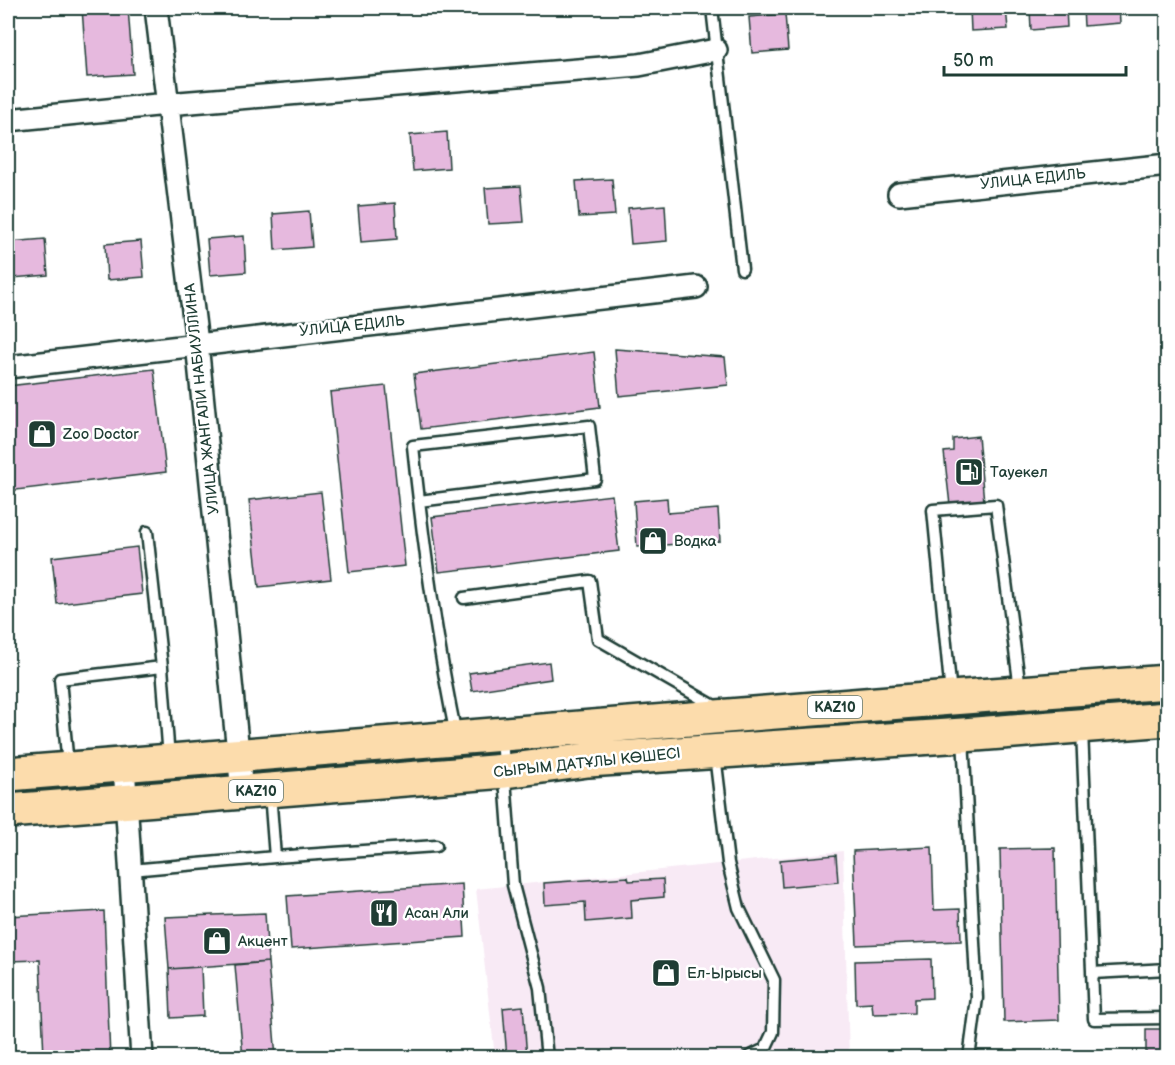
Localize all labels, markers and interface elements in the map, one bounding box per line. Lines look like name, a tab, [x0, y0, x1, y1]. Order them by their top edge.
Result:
scale bar	[944, 39, 1126, 77]
text: 50 m	[953, 50, 994, 71]
street label: УЛИЦА ЕДИЛЬ	[979, 164, 1087, 194]
street label: УЛИЦА ЖАНГАЛИ НАБИУЛЛИНА	[180, 282, 224, 516]
street label: УЛИЦА ЕДИЛЬ	[298, 311, 406, 341]
shop icon: Zoo Doctor	[26, 418, 58, 450]
place label: Zoo Doctor	[62, 425, 139, 444]
fuel station icon: Тауекел	[953, 456, 985, 488]
place label: Тауекел	[990, 463, 1048, 482]
shop icon: Водка	[637, 525, 669, 557]
place label: Водка	[674, 532, 717, 551]
road number: KAZ10	[808, 696, 862, 718]
street label: СЫРЫМ ДАТҰЛЫ КӨШЕСІ	[492, 744, 682, 782]
road number: KAZ10	[229, 780, 283, 802]
restaurant icon: Асан Али	[368, 897, 400, 929]
place label: Асан Али	[404, 904, 469, 923]
shop icon: Акцент	[201, 925, 233, 957]
place label: Акцент	[237, 932, 288, 951]
shop icon: Ел-Ырысы	[650, 957, 682, 989]
place label: Ел-Ырысы	[687, 964, 762, 983]

